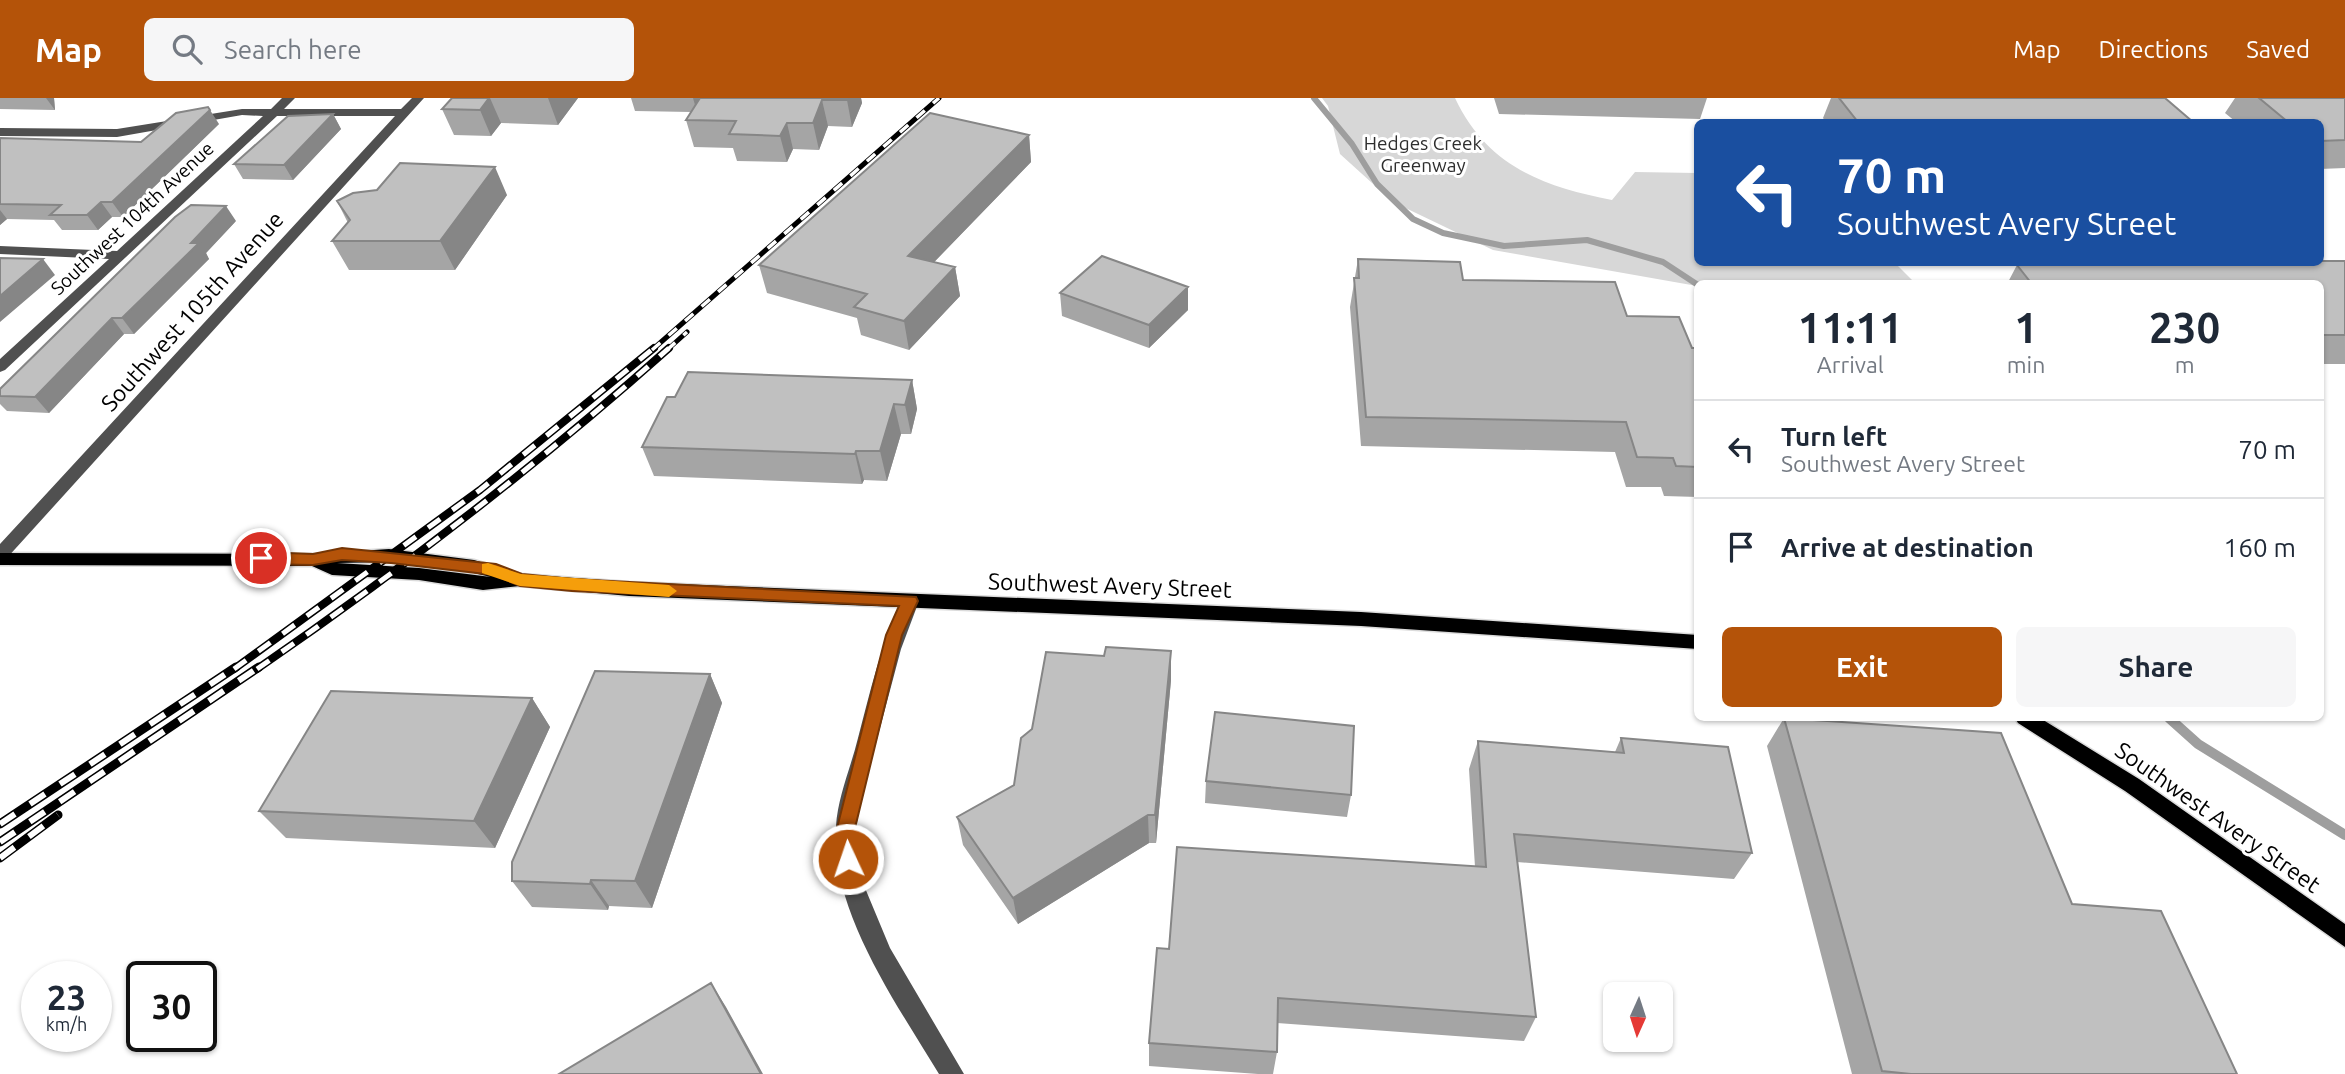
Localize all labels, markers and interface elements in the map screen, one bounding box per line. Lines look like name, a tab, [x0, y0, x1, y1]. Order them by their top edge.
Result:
search box	[144, 18, 634, 81]
icon: search	[168, 30, 206, 68]
text: Map	[35, 31, 102, 68]
text: Search here	[224, 35, 362, 64]
text: Map	[2013, 36, 2060, 63]
text: Directions	[2098, 36, 2208, 63]
text: Saved	[2246, 36, 2310, 63]
park label: Hedges Creek Greenway	[1364, 132, 1483, 176]
street label: Southwest 104th Avenue	[46, 137, 218, 299]
icon: left	[1722, 147, 1813, 238]
text: 70 m	[1837, 147, 1946, 202]
text: Southwest Avery Street	[1837, 205, 2176, 241]
street label: Southwest 105th Avenue	[96, 206, 288, 416]
text: 11:11	[1798, 304, 1903, 351]
text: 1	[2014, 304, 2038, 351]
text: 230	[2149, 304, 2220, 351]
text: Arrival	[1817, 352, 1884, 377]
text: min	[2007, 352, 2045, 377]
text: m	[2175, 352, 2195, 377]
text: Turn left	[1781, 422, 1887, 451]
icon: left	[1722, 430, 1760, 468]
text: 70 m	[2238, 435, 2296, 464]
text: Southwest Avery Street	[1781, 451, 2025, 476]
pin	[231, 528, 291, 588]
icon: arrive	[1722, 528, 1760, 566]
text: Arrive at destination	[1781, 533, 2034, 562]
text: 160 m	[2224, 533, 2296, 562]
icon: arrive	[242, 539, 280, 577]
street label: Southwest Avery Street	[988, 568, 1232, 602]
button: Exit	[1722, 627, 2002, 707]
button: Share	[2016, 627, 2296, 707]
street label: Southwest Avery Street	[2111, 737, 2325, 897]
position arrow	[811, 822, 885, 896]
speed limit sign: 30	[126, 961, 217, 1052]
text: 23	[47, 977, 86, 1017]
north arrow	[1603, 982, 1673, 1052]
map controls	[1603, 982, 1673, 1052]
text: km/h	[46, 1014, 87, 1034]

